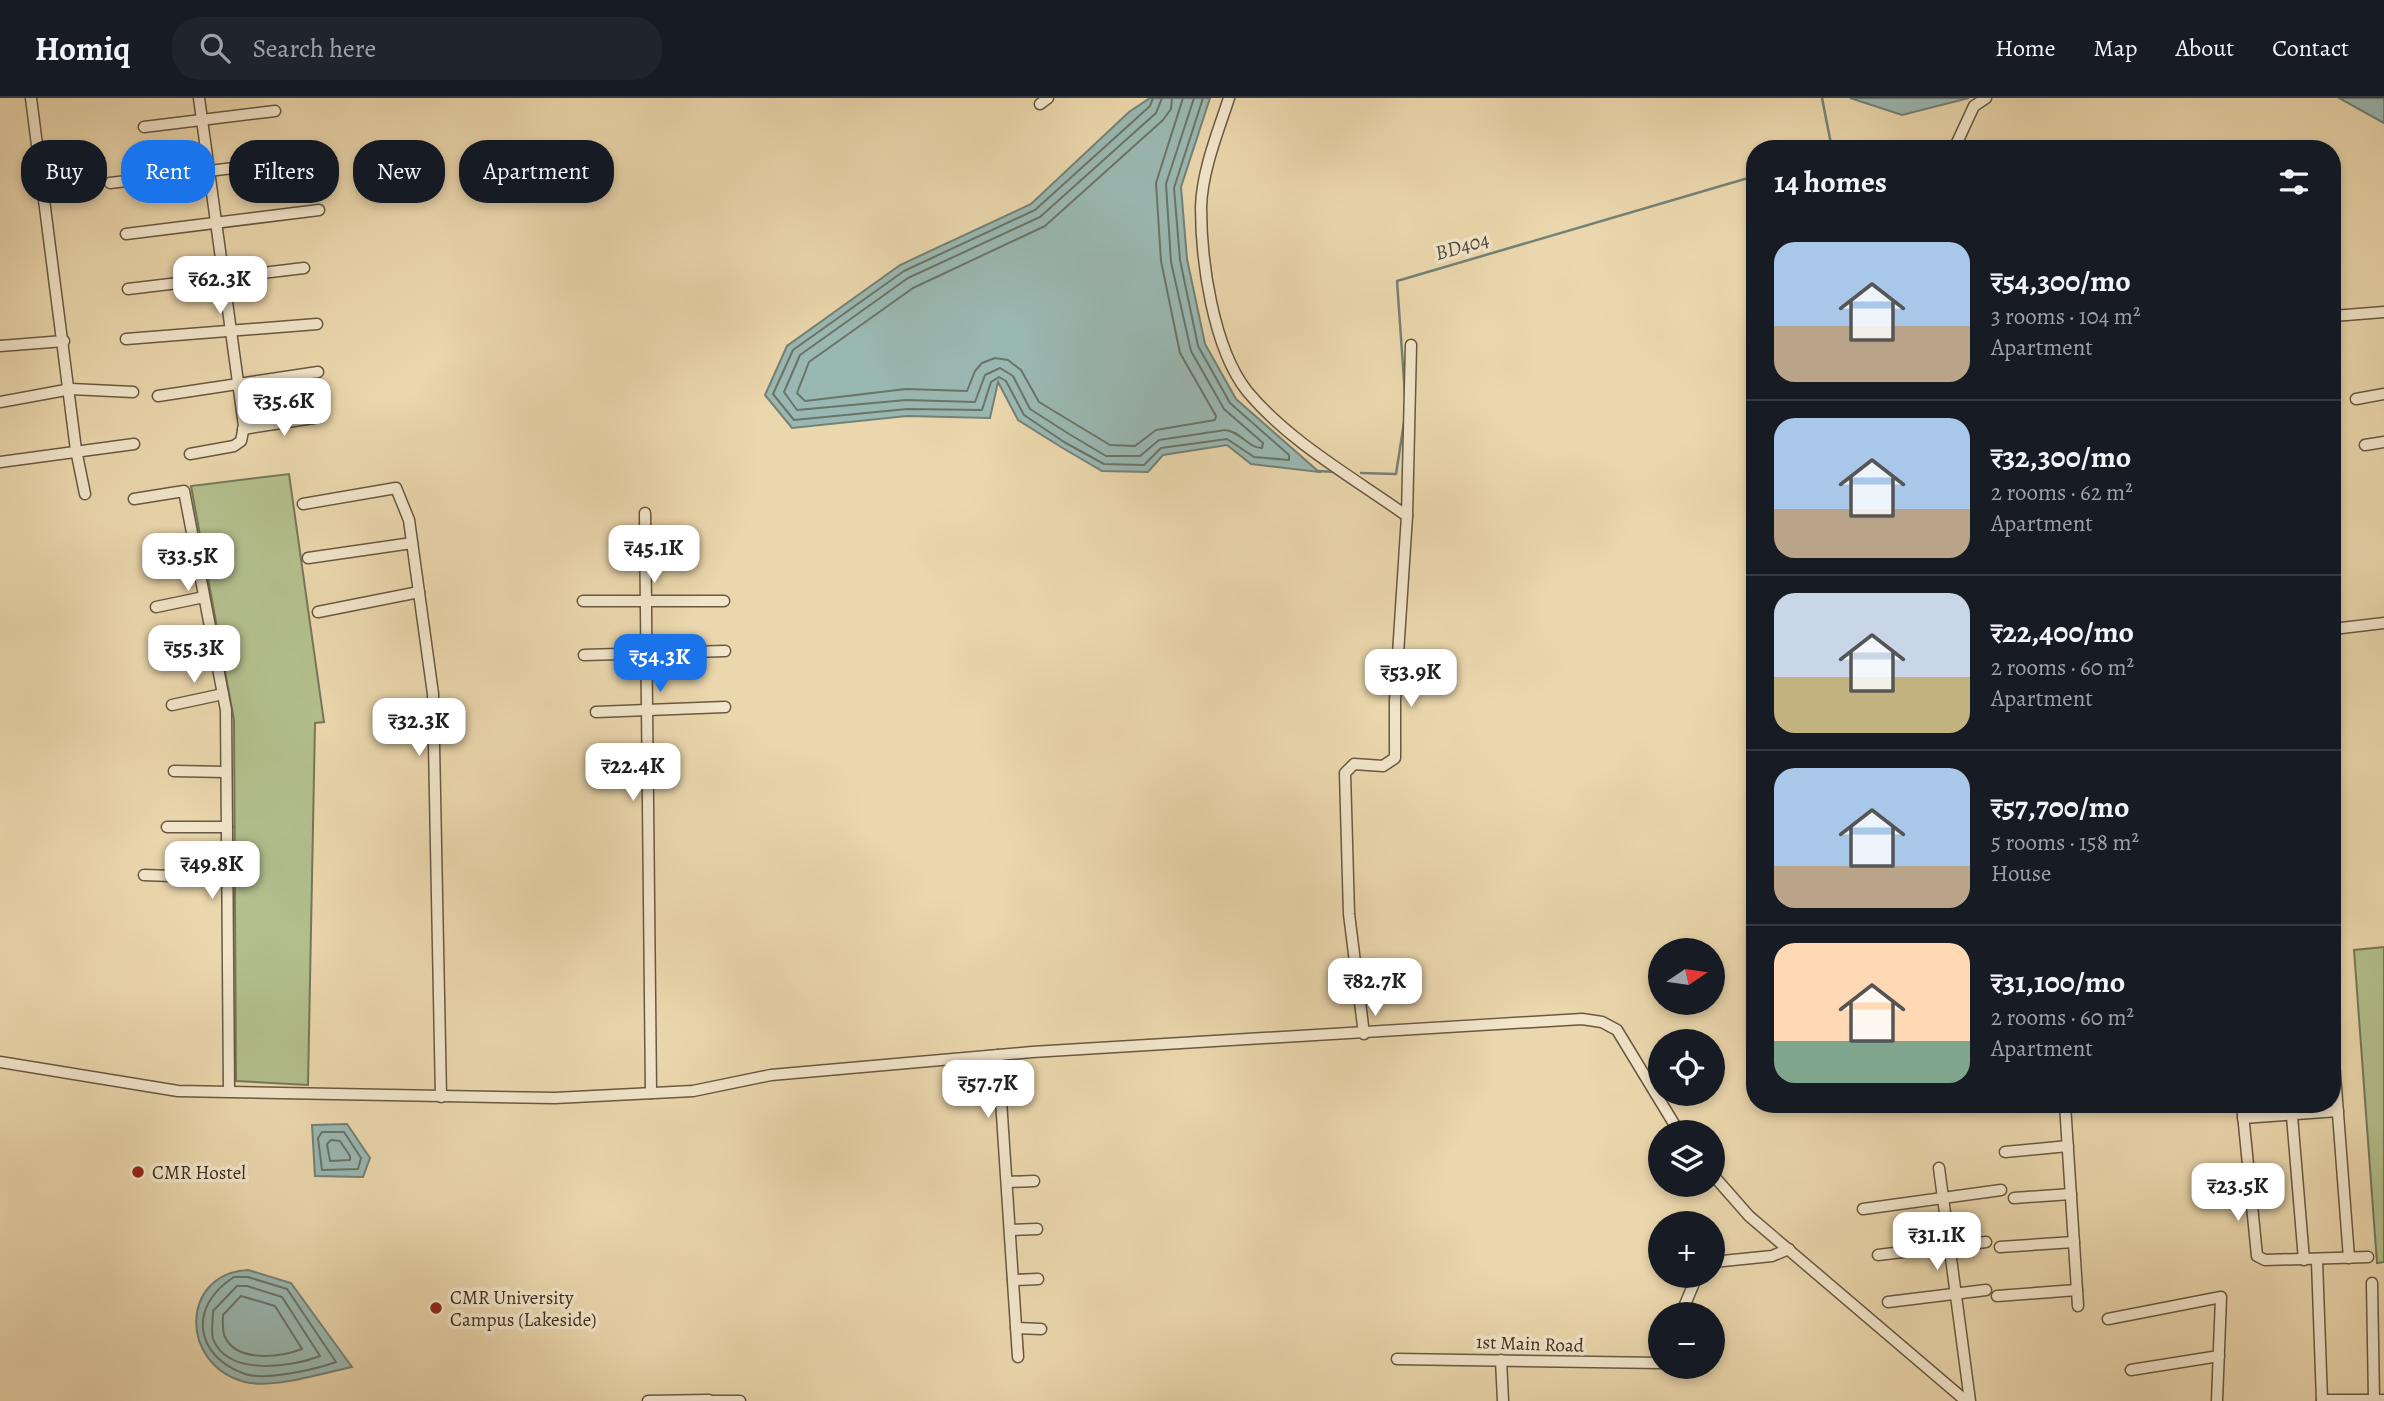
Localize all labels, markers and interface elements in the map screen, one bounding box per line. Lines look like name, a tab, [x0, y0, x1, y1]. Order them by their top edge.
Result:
search box	[172, 17, 662, 80]
text: Homiq	[35, 26, 130, 71]
icon: search	[196, 29, 234, 67]
text: Search here	[252, 31, 376, 66]
text: Home	[1995, 32, 2056, 64]
text: Map	[2094, 32, 2138, 64]
text: About	[2176, 32, 2234, 64]
text: Contact	[2272, 32, 2349, 64]
chip: Buy	[21, 140, 107, 203]
chip: Rent	[121, 140, 215, 203]
chip: Filters	[229, 140, 339, 203]
chip: New	[353, 140, 445, 203]
chip: Apartment	[459, 140, 614, 203]
text: 14 homes	[1774, 162, 1887, 202]
icon: filters	[2275, 163, 2313, 201]
water label: BD404	[1432, 225, 1492, 267]
pin: ₹62.3K	[163, 256, 277, 316]
text: ₹54,300/mo	[1991, 261, 2131, 301]
text: ₹62.3K	[189, 263, 251, 294]
icon: home	[1830, 270, 1914, 354]
text: 3 rooms · 104 m²	[1991, 301, 2140, 332]
text: Apartment	[1991, 332, 2093, 363]
pin: ₹35.6K	[227, 378, 341, 438]
text: ₹35.6K	[254, 385, 314, 416]
text: ₹32,300/mo	[1991, 437, 2131, 477]
icon: home	[1830, 446, 1914, 530]
text: 2 rooms · 62 m²	[1991, 477, 2133, 508]
text: Apartment	[1991, 508, 2093, 539]
pin: ₹45.1K	[597, 526, 711, 585]
text: ₹45.1K	[625, 532, 683, 563]
pin: ₹33.5K	[131, 533, 245, 593]
text: ₹33.5K	[158, 540, 218, 571]
text: ₹22,400/mo	[1991, 612, 2134, 652]
icon: home	[1830, 621, 1914, 705]
pin: ₹55.3K	[137, 626, 251, 685]
text: ₹55.3K	[164, 632, 224, 663]
pin: ₹54.3K	[603, 634, 717, 694]
text: ₹54.3K	[630, 641, 690, 672]
pin: ₹53.9K	[1354, 650, 1468, 709]
text: 2 rooms · 60 m²	[1991, 652, 2134, 683]
text: ₹53.9K	[1381, 656, 1441, 687]
text: Apartment	[1991, 683, 2093, 714]
pin: ₹32.3K	[362, 698, 476, 758]
text: ₹32.3K	[389, 705, 449, 736]
pin: ₹22.4K	[576, 744, 690, 803]
text: ₹22.4K	[601, 750, 665, 781]
text: ₹57,700/mo	[1991, 787, 2129, 827]
icon: home	[1830, 796, 1914, 880]
text: 5 rooms · 158 m²	[1991, 827, 2139, 858]
pin: ₹49.8K	[155, 842, 269, 901]
text: ₹49.8K	[181, 848, 243, 879]
text: House	[1991, 858, 2051, 889]
north arrow	[1648, 938, 1726, 1015]
map controls	[1648, 938, 1725, 1379]
pin: ₹82.7K	[1318, 958, 1432, 1018]
text: ₹31,100/mo	[1991, 962, 2125, 1002]
text: ₹82.7K	[1344, 965, 1406, 996]
icon: home	[1830, 971, 1914, 1055]
text: 2 rooms · 60 m²	[1991, 1002, 2134, 1033]
button: locate	[1648, 1029, 1725, 1106]
text: Apartment	[1991, 1033, 2093, 1064]
pin: ₹57.7K	[931, 1060, 1045, 1120]
text: ₹57.7K	[958, 1067, 1018, 1098]
button: layers	[1648, 1120, 1725, 1197]
place label: CMR Hostel	[152, 1160, 246, 1186]
marker: CMR Hostel	[130, 1164, 146, 1180]
pin: ₹23.5K	[2181, 1164, 2295, 1223]
text: ₹23.5K	[2208, 1170, 2268, 1201]
button: +	[1648, 1211, 1725, 1288]
pin: ₹31.1K	[1880, 1212, 1994, 1272]
text: ₹31.1K	[1909, 1219, 1965, 1250]
place label: CMR University Campus (Lakeside)	[450, 1285, 596, 1333]
marker: CMR University Campus (Lakeside)	[428, 1300, 444, 1316]
button: −	[1648, 1302, 1725, 1379]
street label: 1st Main Road	[1476, 1329, 1585, 1359]

